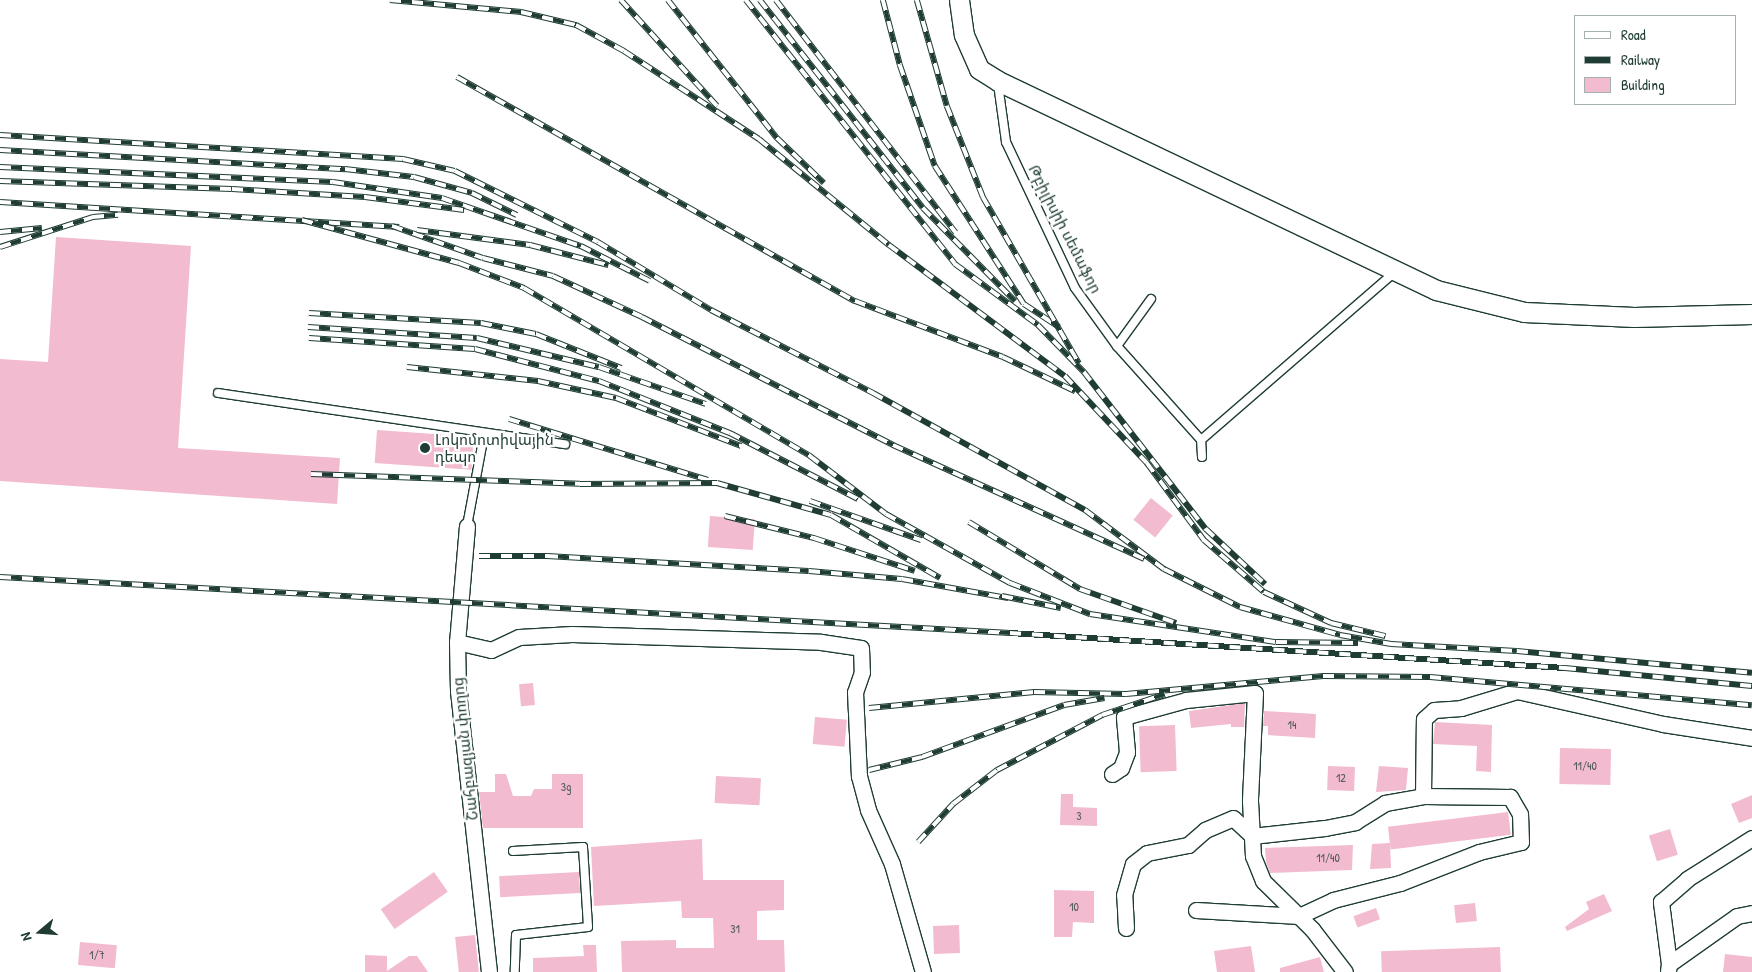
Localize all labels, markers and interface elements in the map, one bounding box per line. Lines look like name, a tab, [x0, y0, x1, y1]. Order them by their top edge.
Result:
legend	[1574, 15, 1737, 105]
text: Road	[1621, 24, 1646, 45]
text: Railway	[1621, 49, 1660, 70]
text: Building	[1621, 74, 1665, 95]
street label: Թբիլիսիի սեմաֆոր	[1025, 162, 1105, 296]
place label: Լոկոմոտիվային դեպո	[435, 430, 554, 465]
marker: Լոկոմոտիվային դեպո	[419, 442, 431, 454]
street label: Շահբազյան փողոց	[449, 676, 481, 822]
house number: 14	[1288, 718, 1296, 732]
house number: 11/40	[1573, 759, 1597, 773]
house number: 12	[1336, 771, 1346, 785]
house number: 3g	[561, 780, 571, 794]
house number: 3	[1076, 809, 1082, 823]
house number: 11/40	[1316, 851, 1340, 865]
house number: 10	[1069, 900, 1079, 914]
north arrow	[15, 907, 65, 957]
house number: 31	[730, 922, 740, 936]
text: N	[15, 930, 35, 943]
house number: 1/7	[89, 948, 105, 962]

